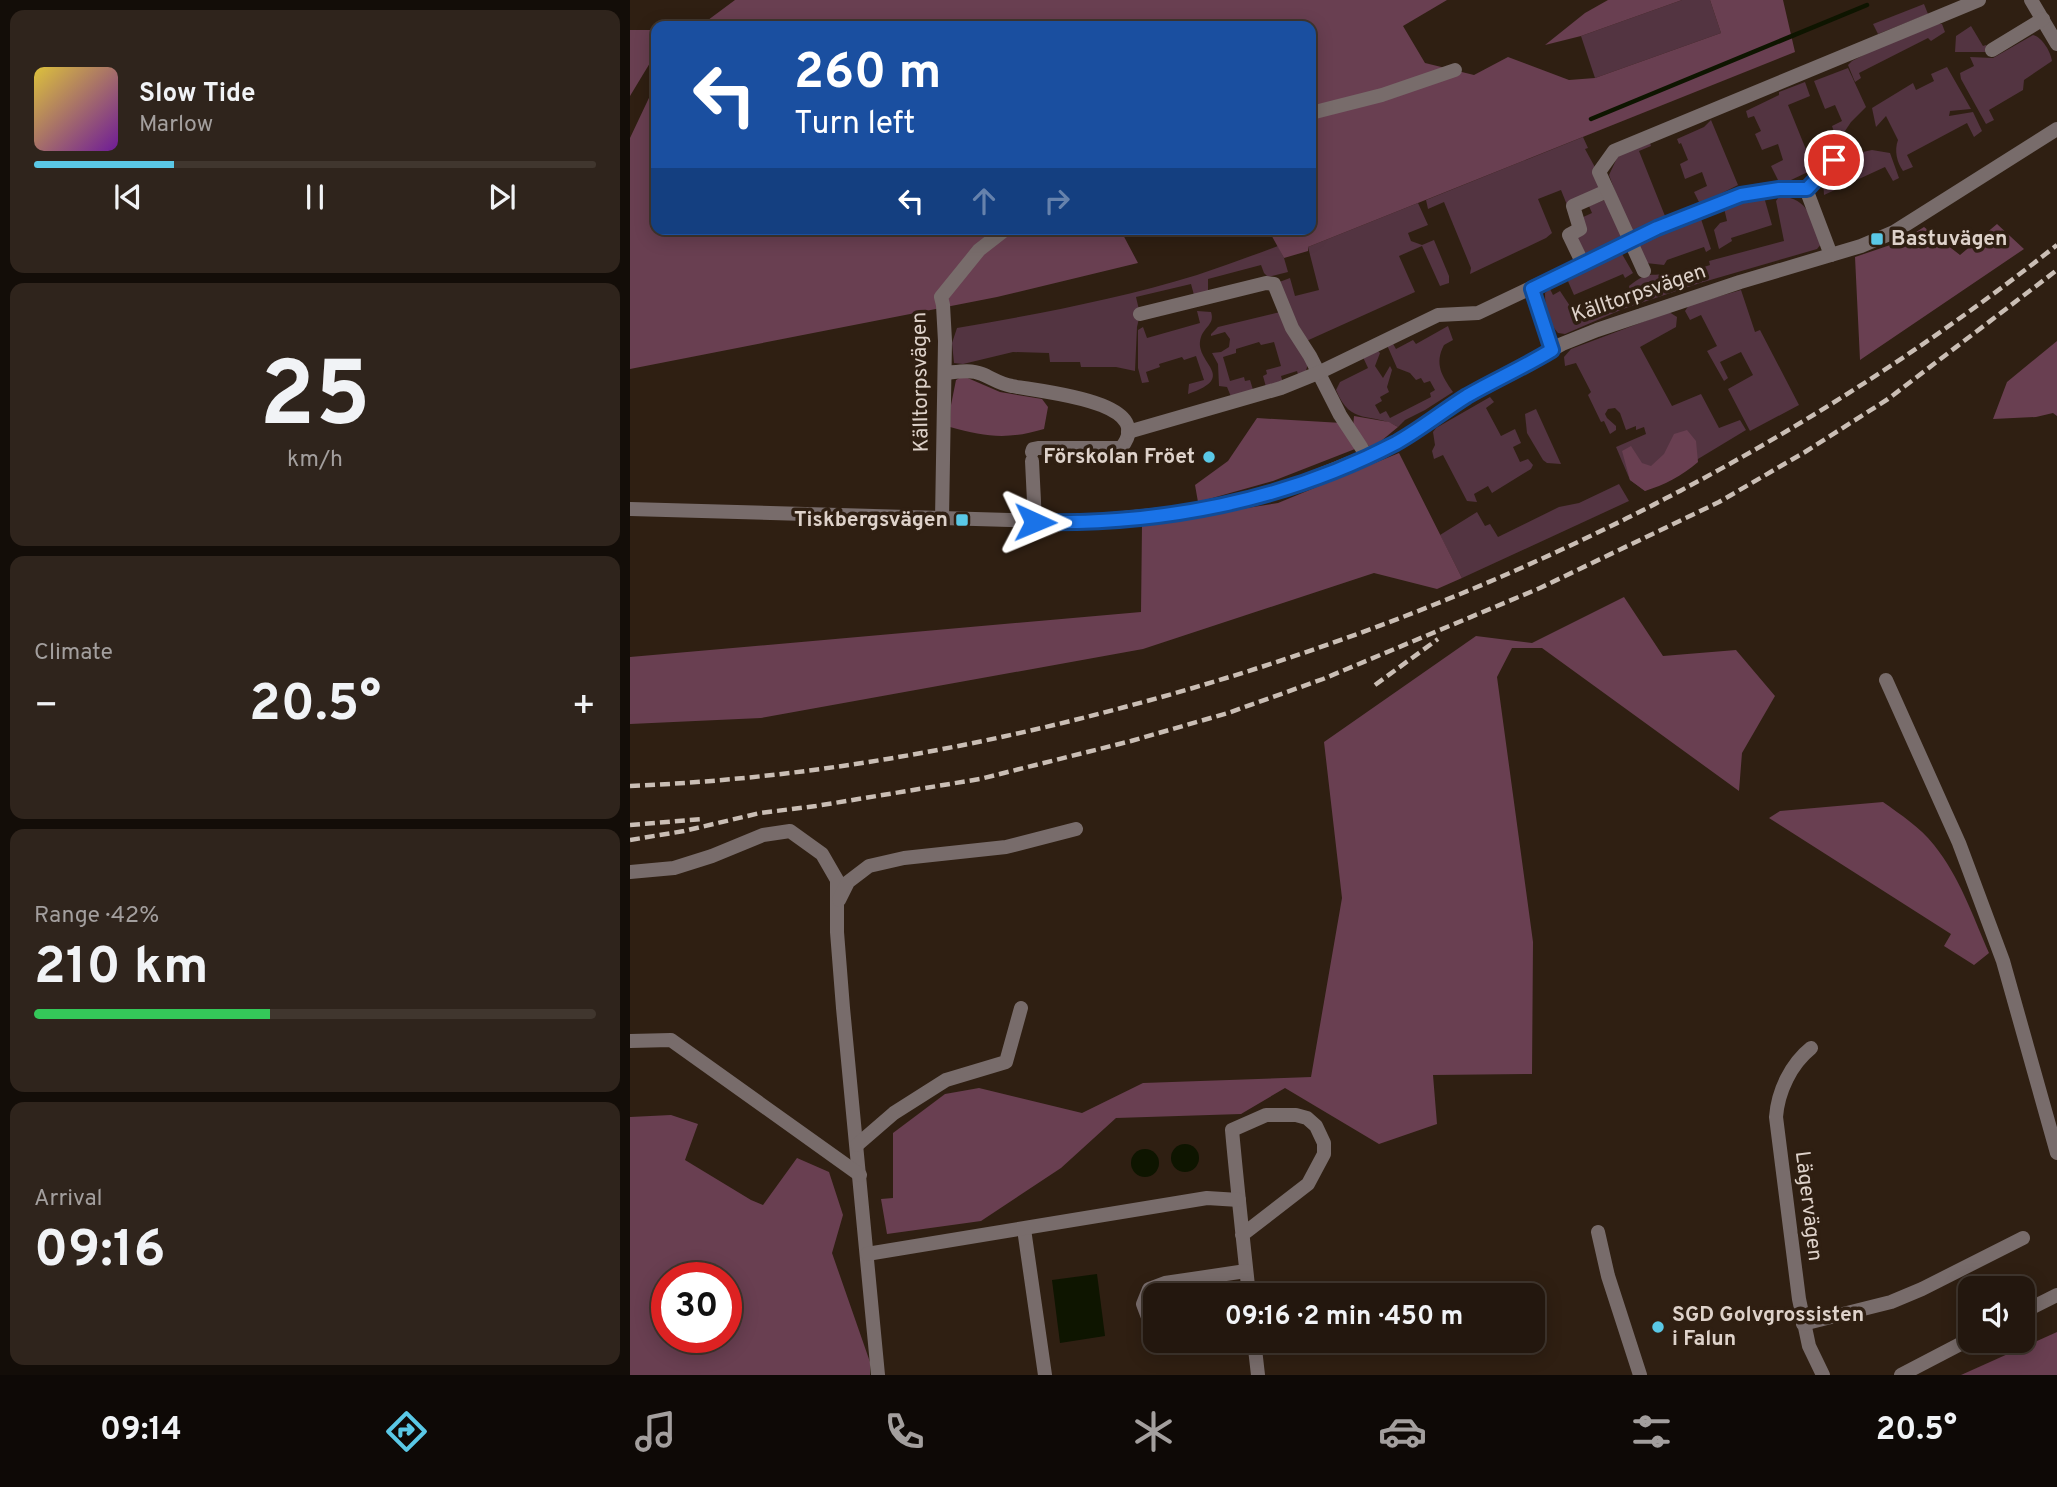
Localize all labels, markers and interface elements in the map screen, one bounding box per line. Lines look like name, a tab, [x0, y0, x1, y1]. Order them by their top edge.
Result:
text: 260 m	[794, 44, 941, 106]
icon: left	[679, 49, 770, 140]
text: Slow Tide	[139, 78, 256, 111]
text: Turn left	[794, 105, 915, 145]
text: Marlow	[139, 111, 213, 140]
pin	[1804, 130, 1864, 190]
icon: arrive	[1815, 141, 1853, 179]
icon: previous	[109, 178, 147, 216]
icon: pause	[296, 178, 334, 216]
icon: next	[483, 178, 521, 216]
icon: left	[892, 182, 930, 220]
icon: ahead	[965, 182, 1003, 220]
icon: right	[1038, 182, 1076, 220]
place label: Bastuvägen	[1891, 226, 2008, 253]
marker: Bastuvägen	[1869, 231, 1885, 247]
street label: Källtorpsvägen	[1568, 258, 1710, 330]
street label: Källtorpsvägen	[906, 311, 936, 453]
text: 25	[259, 343, 371, 458]
place label: Förskolan Fröet	[1043, 444, 1195, 471]
text: km/h	[287, 446, 343, 475]
marker: Förskolan Fröet	[1201, 449, 1217, 465]
position arrow	[998, 485, 1072, 559]
place label: Tiskbergsvägen	[794, 507, 948, 534]
marker: Tiskbergsvägen	[954, 512, 970, 528]
text: Climate	[34, 639, 113, 668]
text: 20.5°	[249, 673, 381, 739]
text: −	[34, 683, 59, 732]
text: +	[571, 683, 596, 732]
text: Range · 42%	[34, 902, 159, 931]
text: 210 km	[34, 936, 209, 1002]
street label: Lägervägen	[1788, 1149, 1828, 1263]
text: Arrival	[34, 1185, 103, 1214]
text: 09:16	[34, 1219, 166, 1285]
speed limit sign: 30	[651, 1262, 742, 1353]
map controls	[1958, 1276, 2035, 1353]
button: sound	[1958, 1276, 2035, 1353]
text: 09:16 · 2 min · 450 m	[1225, 1301, 1463, 1334]
place label: SGD Golvgrossisten i Falun	[1672, 1302, 1864, 1353]
marker: SGD Golvgrossisten i Falun	[1650, 1319, 1666, 1335]
icon: directions	[382, 1407, 431, 1456]
icon: music	[631, 1407, 680, 1456]
icon: phone	[880, 1407, 929, 1456]
icon: climate	[1129, 1407, 1178, 1456]
icon: car	[1378, 1407, 1427, 1456]
icon: filters	[1627, 1407, 1676, 1456]
text: 09:14	[100, 1411, 182, 1451]
text: 20.5°	[1876, 1411, 1957, 1451]

